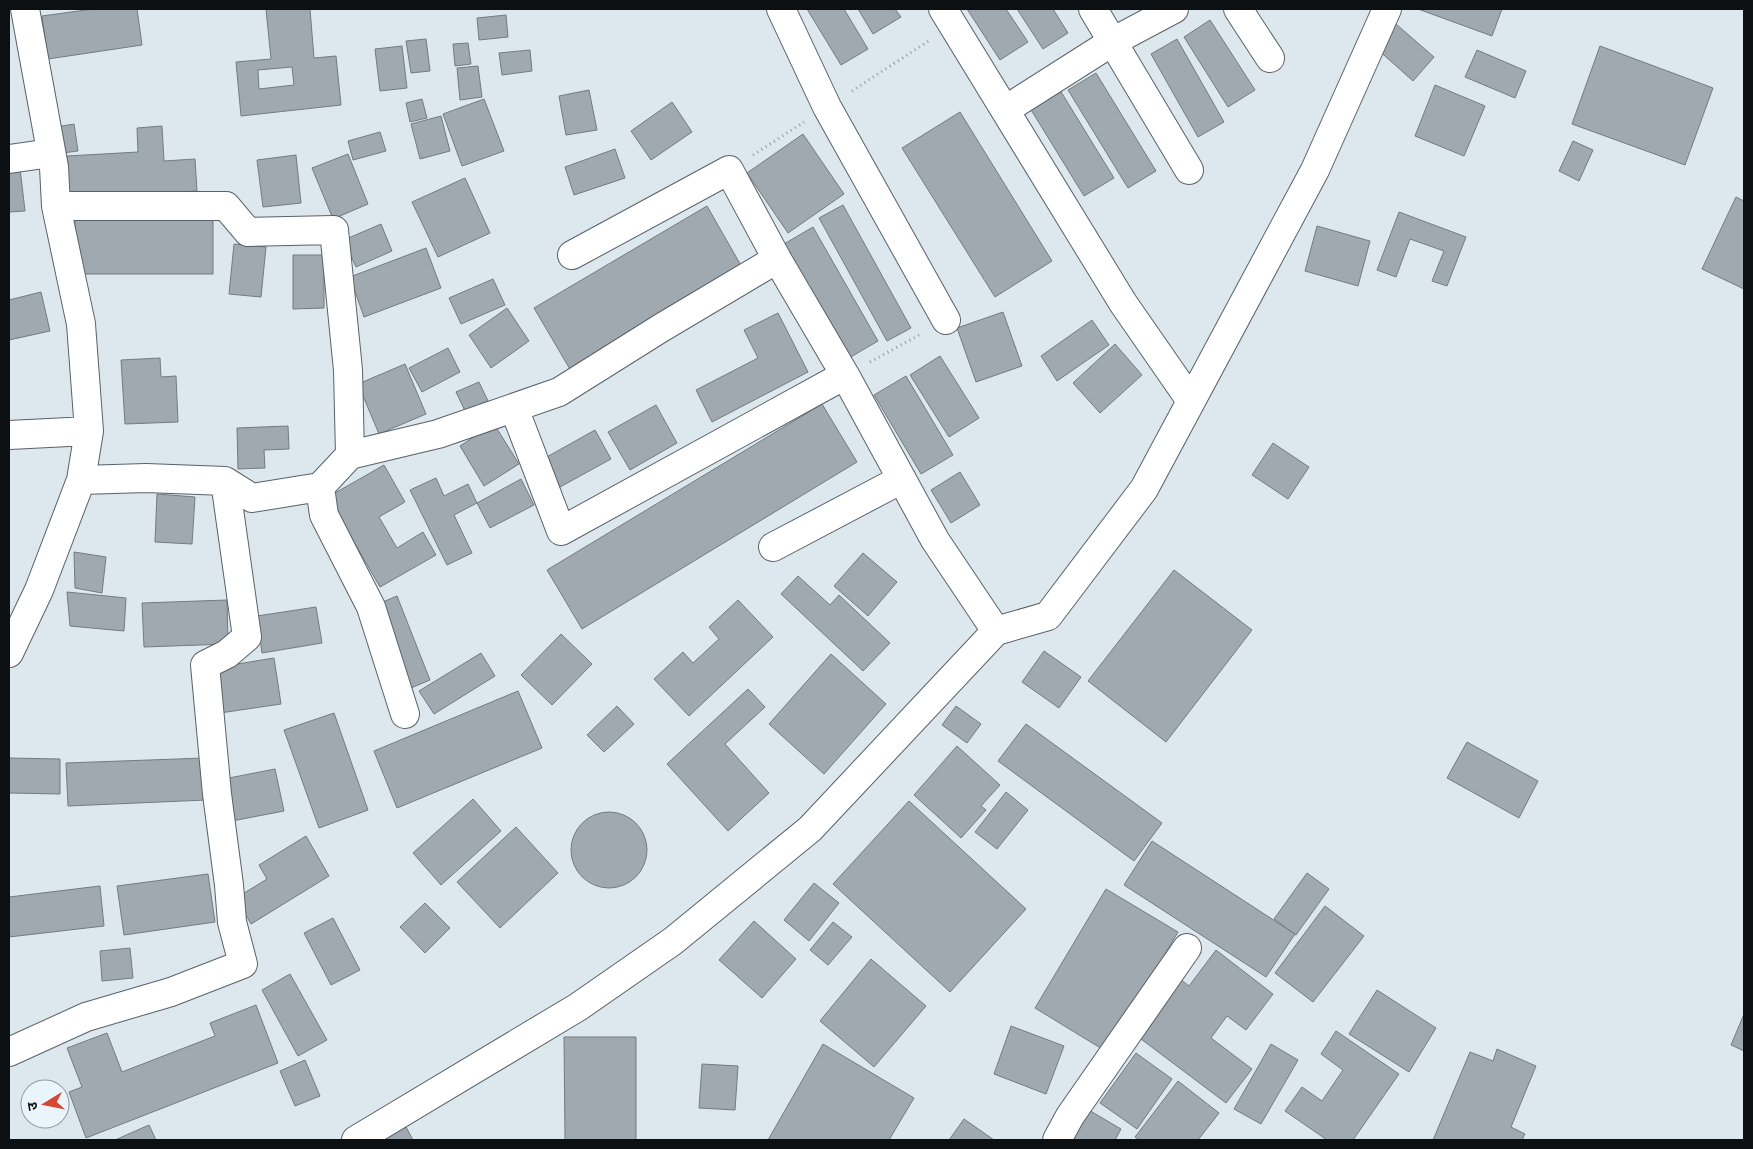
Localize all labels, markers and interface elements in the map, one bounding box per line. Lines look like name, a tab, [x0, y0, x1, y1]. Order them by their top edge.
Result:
north arrow	[20, 1079, 70, 1129]
text: उ	[21, 1100, 42, 1112]

